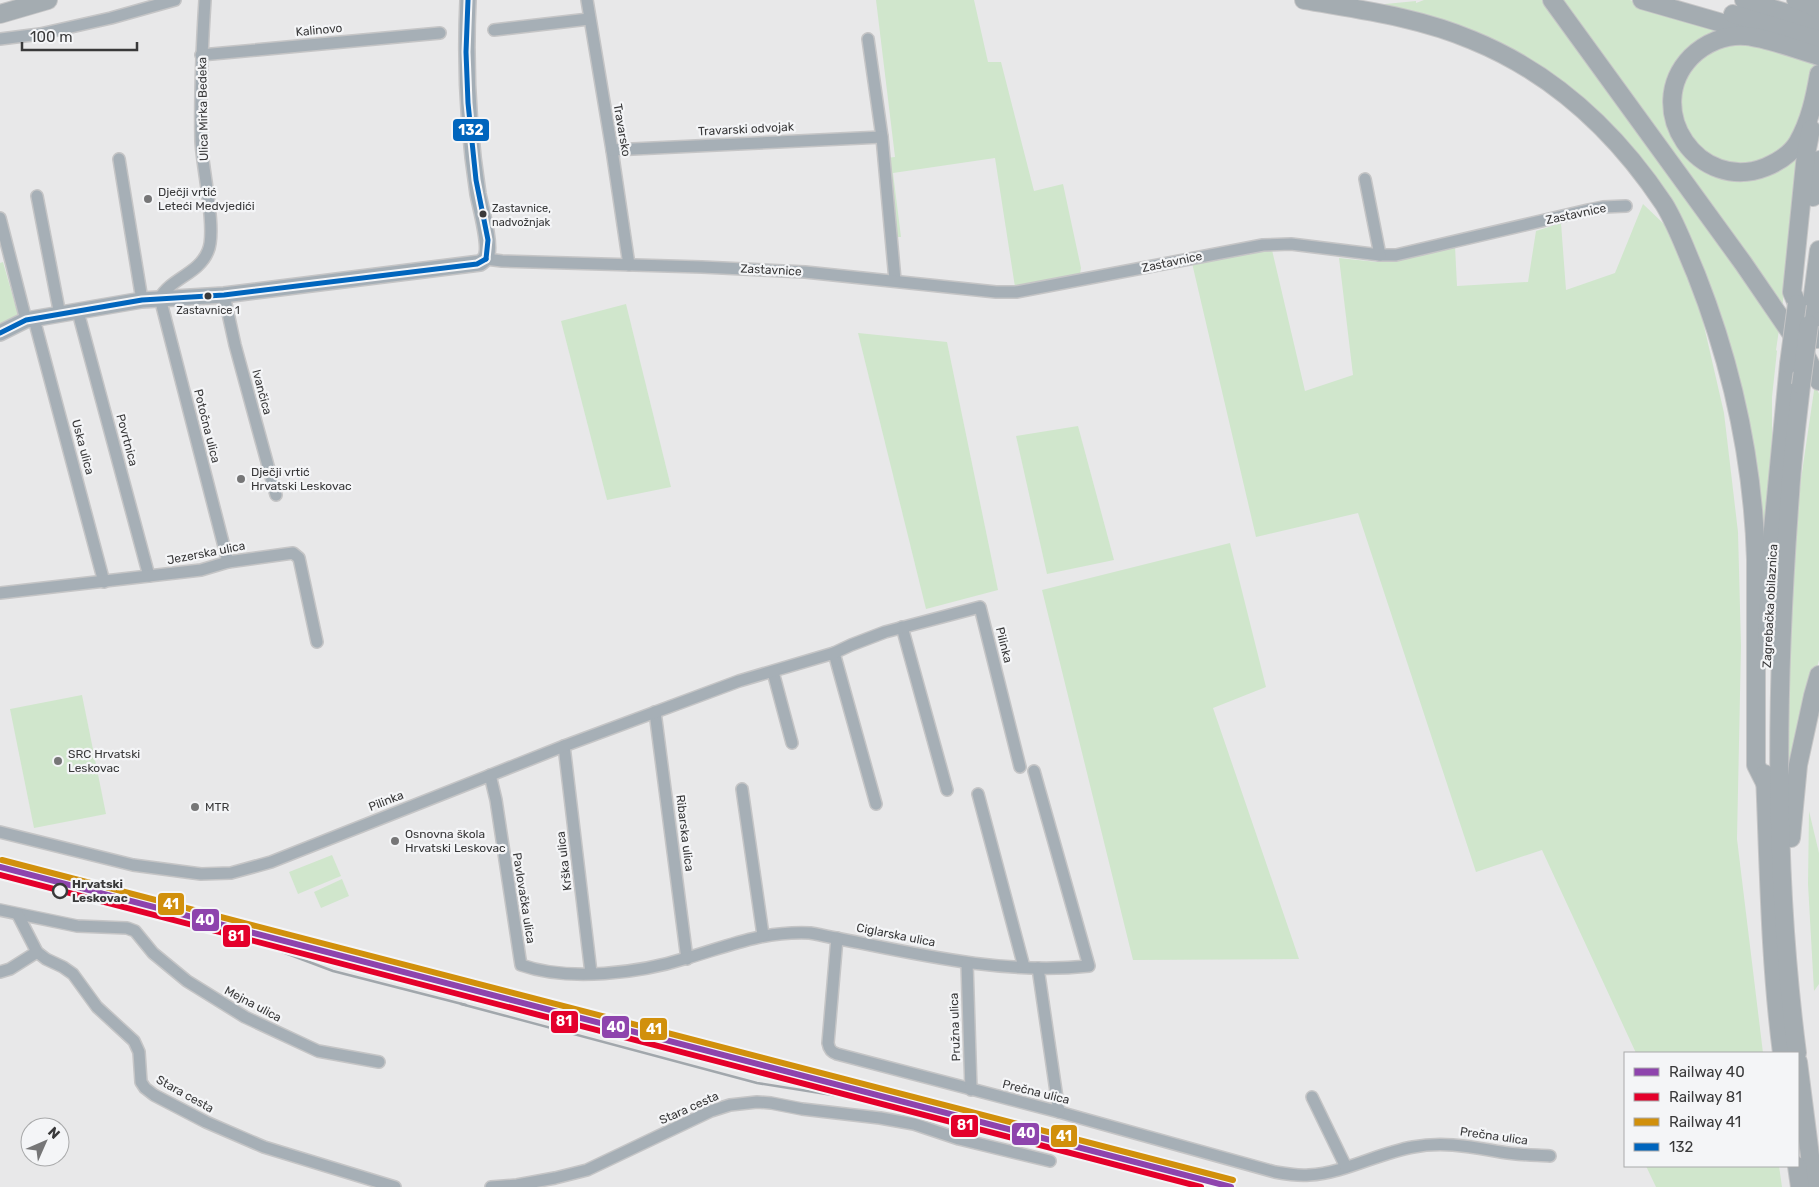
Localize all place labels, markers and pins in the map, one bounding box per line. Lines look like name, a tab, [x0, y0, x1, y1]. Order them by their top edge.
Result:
place label: Dječji vrtić Leteći Medvjedići	[158, 185, 255, 213]
marker: Dječji vrtić Leteći Medvjedići	[142, 193, 154, 205]
place label: Zastavnice, nadvožnjak	[492, 202, 551, 229]
marker: Zastavnice, nadvožnjak	[478, 209, 488, 219]
marker: Zastavnice 1	[203, 291, 213, 301]
place label: Zastavnice 1	[176, 304, 240, 317]
place label: Dječji vrtić Hrvatski Leskovac	[251, 465, 352, 493]
marker: Dječji vrtić Hrvatski Leskovac	[235, 473, 247, 485]
place label: SRC Hrvatski Leskovac	[68, 747, 140, 775]
marker: SRC Hrvatski Leskovac	[52, 755, 64, 767]
place label: MTR	[205, 800, 229, 814]
marker: MTR	[189, 801, 201, 813]
place label: Osnovna škola Hrvatski Leskovac	[405, 827, 506, 855]
marker: Osnovna škola Hrvatski Leskovac	[389, 835, 401, 847]
place label: Hrvatski Leskovac	[72, 877, 128, 905]
marker: Hrvatski Leskovac	[52, 883, 68, 899]

